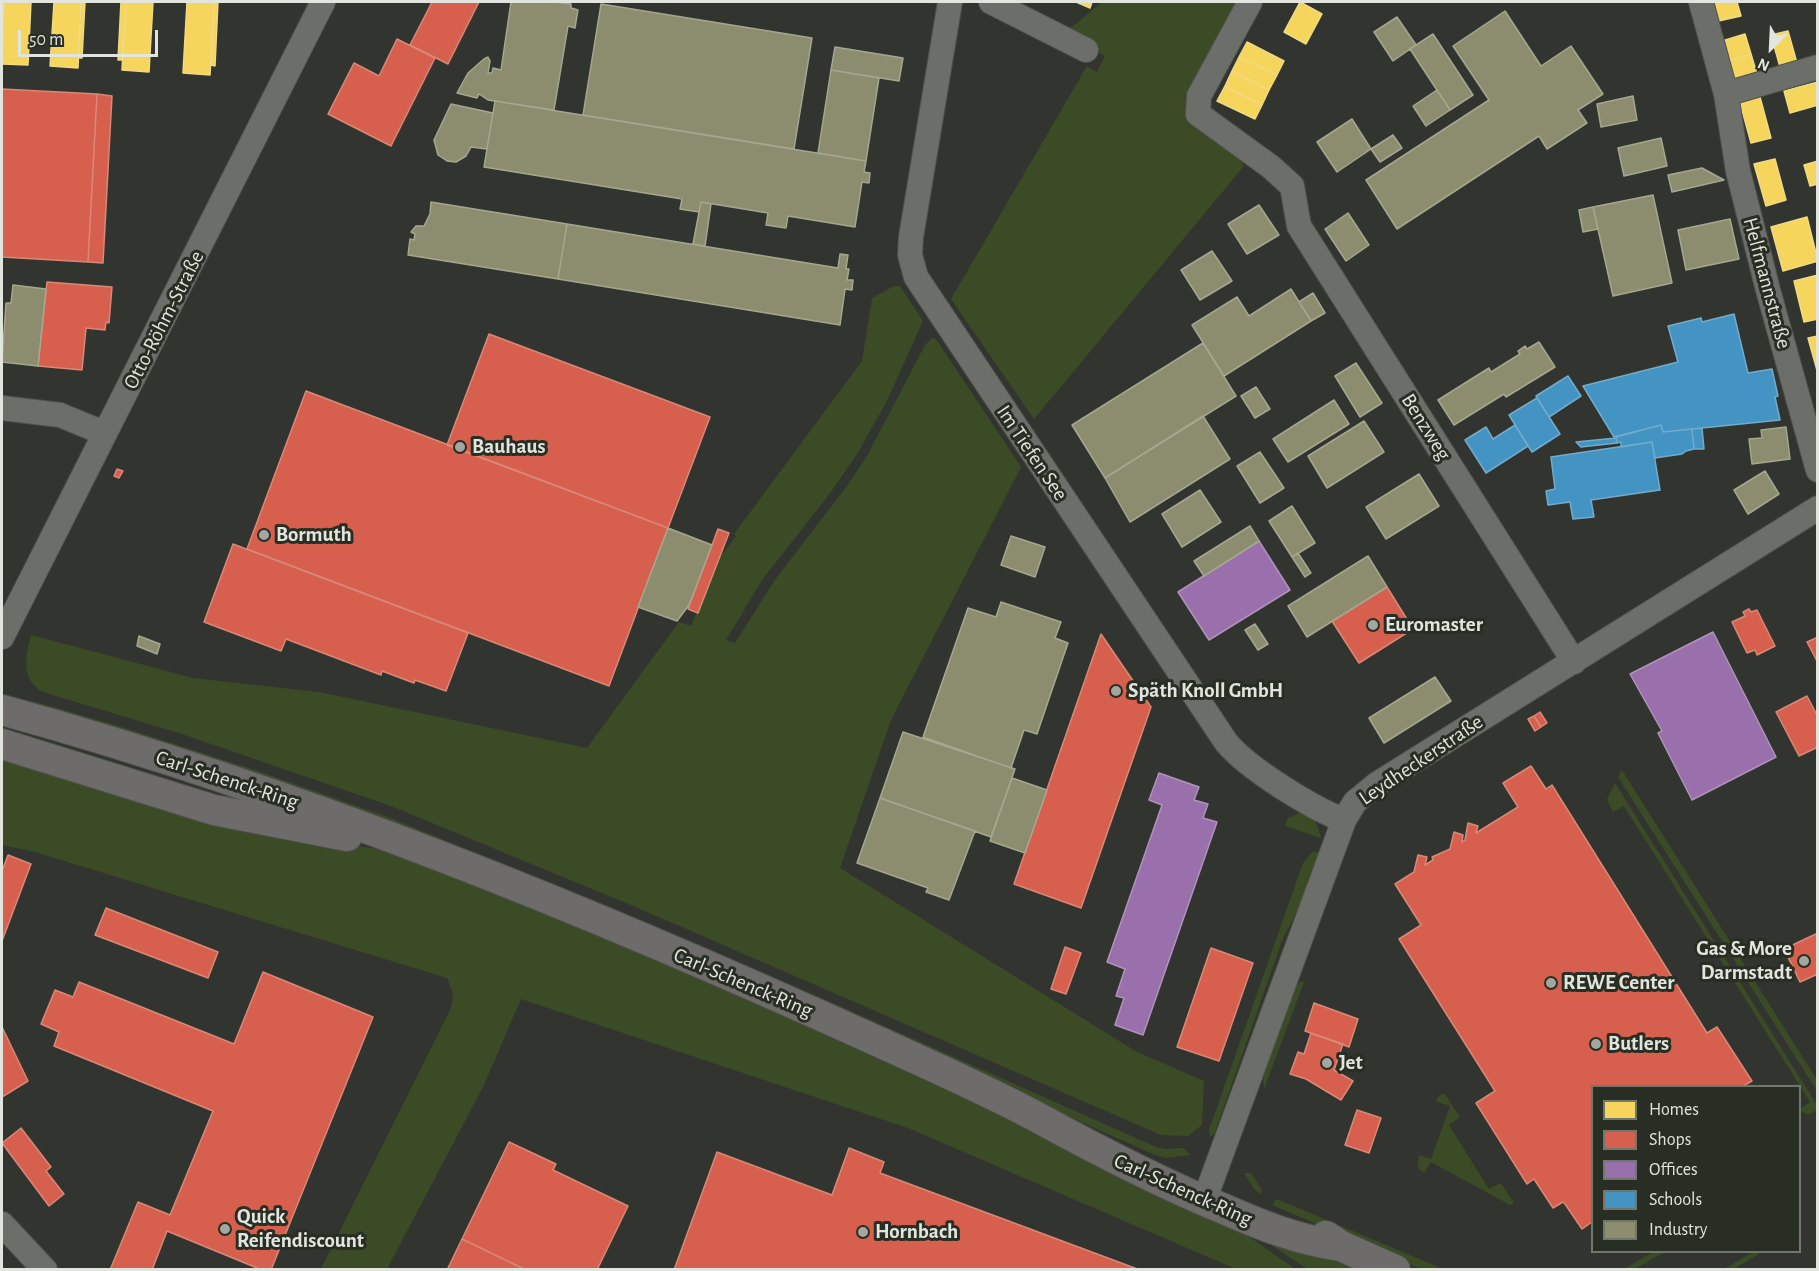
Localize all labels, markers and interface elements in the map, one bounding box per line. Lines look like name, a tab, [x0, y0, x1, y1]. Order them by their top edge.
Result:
scale bar	[21, 18, 160, 56]
north arrow	[1741, 18, 1801, 78]
text: 50 m	[29, 31, 63, 49]
text: N	[1755, 55, 1772, 74]
street label: Helfmannstraße	[1737, 215, 1797, 351]
street label: Otto-Röhm-Straße	[118, 247, 210, 393]
street label: Benzweg	[1396, 389, 1456, 465]
street label: Im Tiefen See	[991, 401, 1073, 505]
place label: Bauhaus	[472, 434, 546, 460]
marker: Bauhaus	[453, 440, 467, 454]
place label: Bormuth	[276, 522, 352, 548]
marker: Bormuth	[257, 528, 271, 542]
place label: Euromaster	[1385, 612, 1483, 638]
marker: Euromaster	[1366, 618, 1380, 632]
place label: Späth Knoll GmbH	[1128, 678, 1283, 704]
marker: Späth Knoll GmbH	[1109, 684, 1123, 698]
street label: Leydheckerstraße	[1354, 709, 1488, 811]
street label: Carl-Schenck-Ring	[152, 745, 302, 815]
place label: Gas & More Darmstadt	[1696, 936, 1792, 986]
street label: Carl-Schenck-Ring	[670, 942, 816, 1024]
marker: Gas & More Darmstadt	[1797, 954, 1811, 968]
place label: REWE Center	[1563, 970, 1675, 996]
marker: REWE Center	[1544, 976, 1558, 990]
place label: Butlers	[1608, 1031, 1669, 1057]
marker: Butlers	[1589, 1037, 1603, 1051]
place label: Jet	[1339, 1050, 1363, 1076]
marker: Jet	[1320, 1056, 1334, 1070]
legend	[1591, 1085, 1801, 1253]
text: Homes	[1649, 1101, 1699, 1119]
text: Shops	[1649, 1131, 1691, 1149]
street label: Carl-Schenck-Ring	[1110, 1148, 1256, 1232]
text: Offices	[1649, 1161, 1698, 1179]
text: Schools	[1649, 1191, 1702, 1209]
place label: Quick Reifendiscount	[237, 1204, 364, 1254]
place label: Hornbach	[875, 1219, 958, 1245]
text: Industry	[1649, 1221, 1708, 1239]
marker: Quick Reifendiscount	[218, 1222, 232, 1236]
marker: Hornbach	[856, 1225, 870, 1239]

